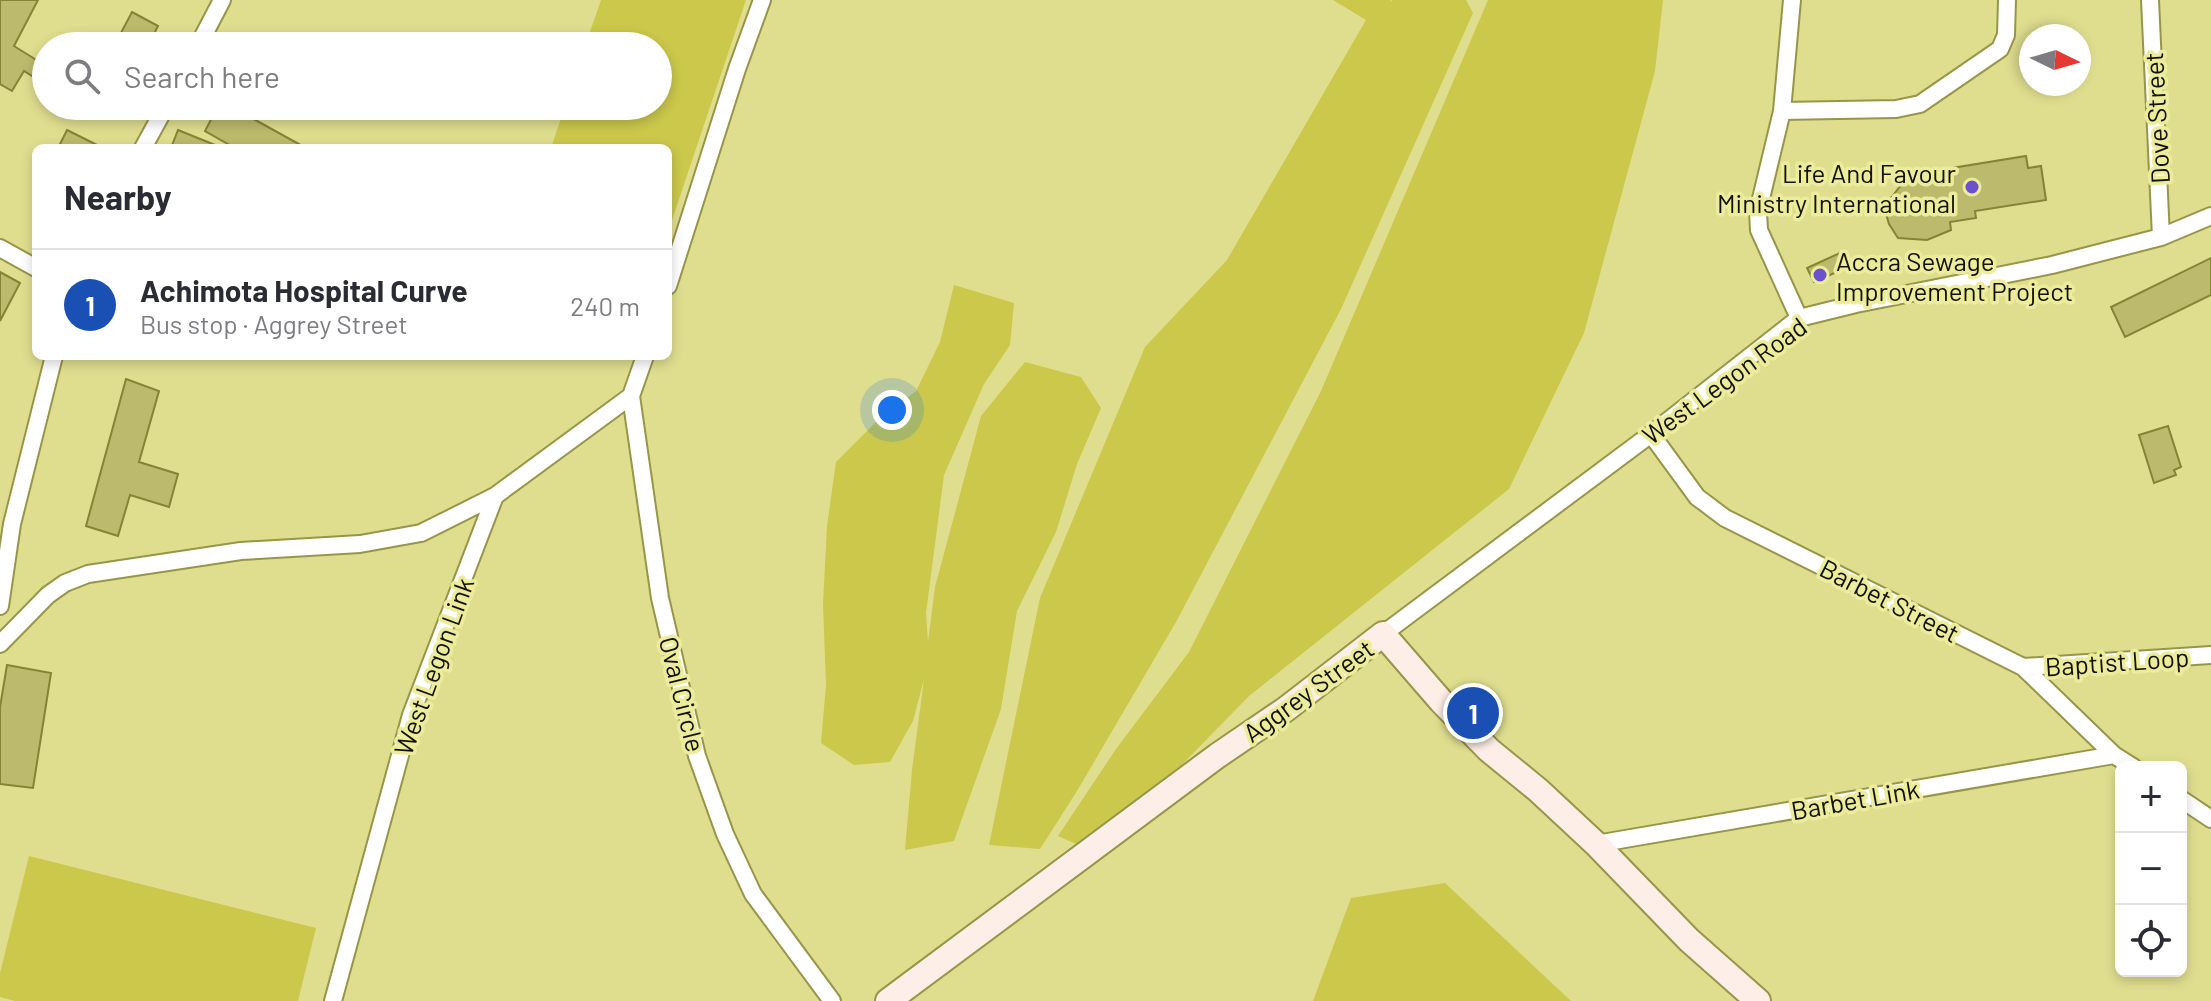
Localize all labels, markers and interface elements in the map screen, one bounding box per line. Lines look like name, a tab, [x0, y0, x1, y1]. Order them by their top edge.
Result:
north arrow	[2019, 24, 2091, 96]
search box	[32, 32, 672, 120]
street label: Dove Street	[2137, 51, 2175, 185]
icon: search	[60, 54, 104, 98]
text: Search here	[124, 58, 280, 94]
place label: Life And Favour Ministry International	[1717, 157, 1957, 218]
text: Nearby	[64, 176, 172, 217]
marker: Life And Favour Ministry International	[1963, 178, 1981, 196]
place label: Accra Sewage Improvement Project	[1836, 245, 2073, 306]
marker: Accra Sewage Improvement Project	[1811, 266, 1829, 284]
text: Achimota Hospital Curve	[140, 272, 468, 308]
text: 1	[85, 290, 95, 321]
text: 240 m	[570, 290, 640, 321]
text: Bus stop · Aggrey Street	[140, 308, 408, 339]
street label: West Legon Road	[1636, 310, 1812, 450]
your location	[872, 390, 912, 430]
street label: Barbet Street	[1815, 552, 1965, 648]
street label: West Legon Link	[387, 573, 479, 759]
street label: Aggrey Street	[1237, 632, 1379, 748]
street label: Oval Circle	[654, 633, 712, 755]
street label: Baptist Loop	[2044, 640, 2190, 682]
pin: 1	[1447, 683, 1499, 743]
map controls	[2115, 761, 2187, 977]
button: +	[2115, 761, 2187, 833]
street label: Barbet Link	[1788, 772, 1922, 826]
button: −	[2115, 833, 2187, 905]
button: locate	[2115, 905, 2187, 977]

